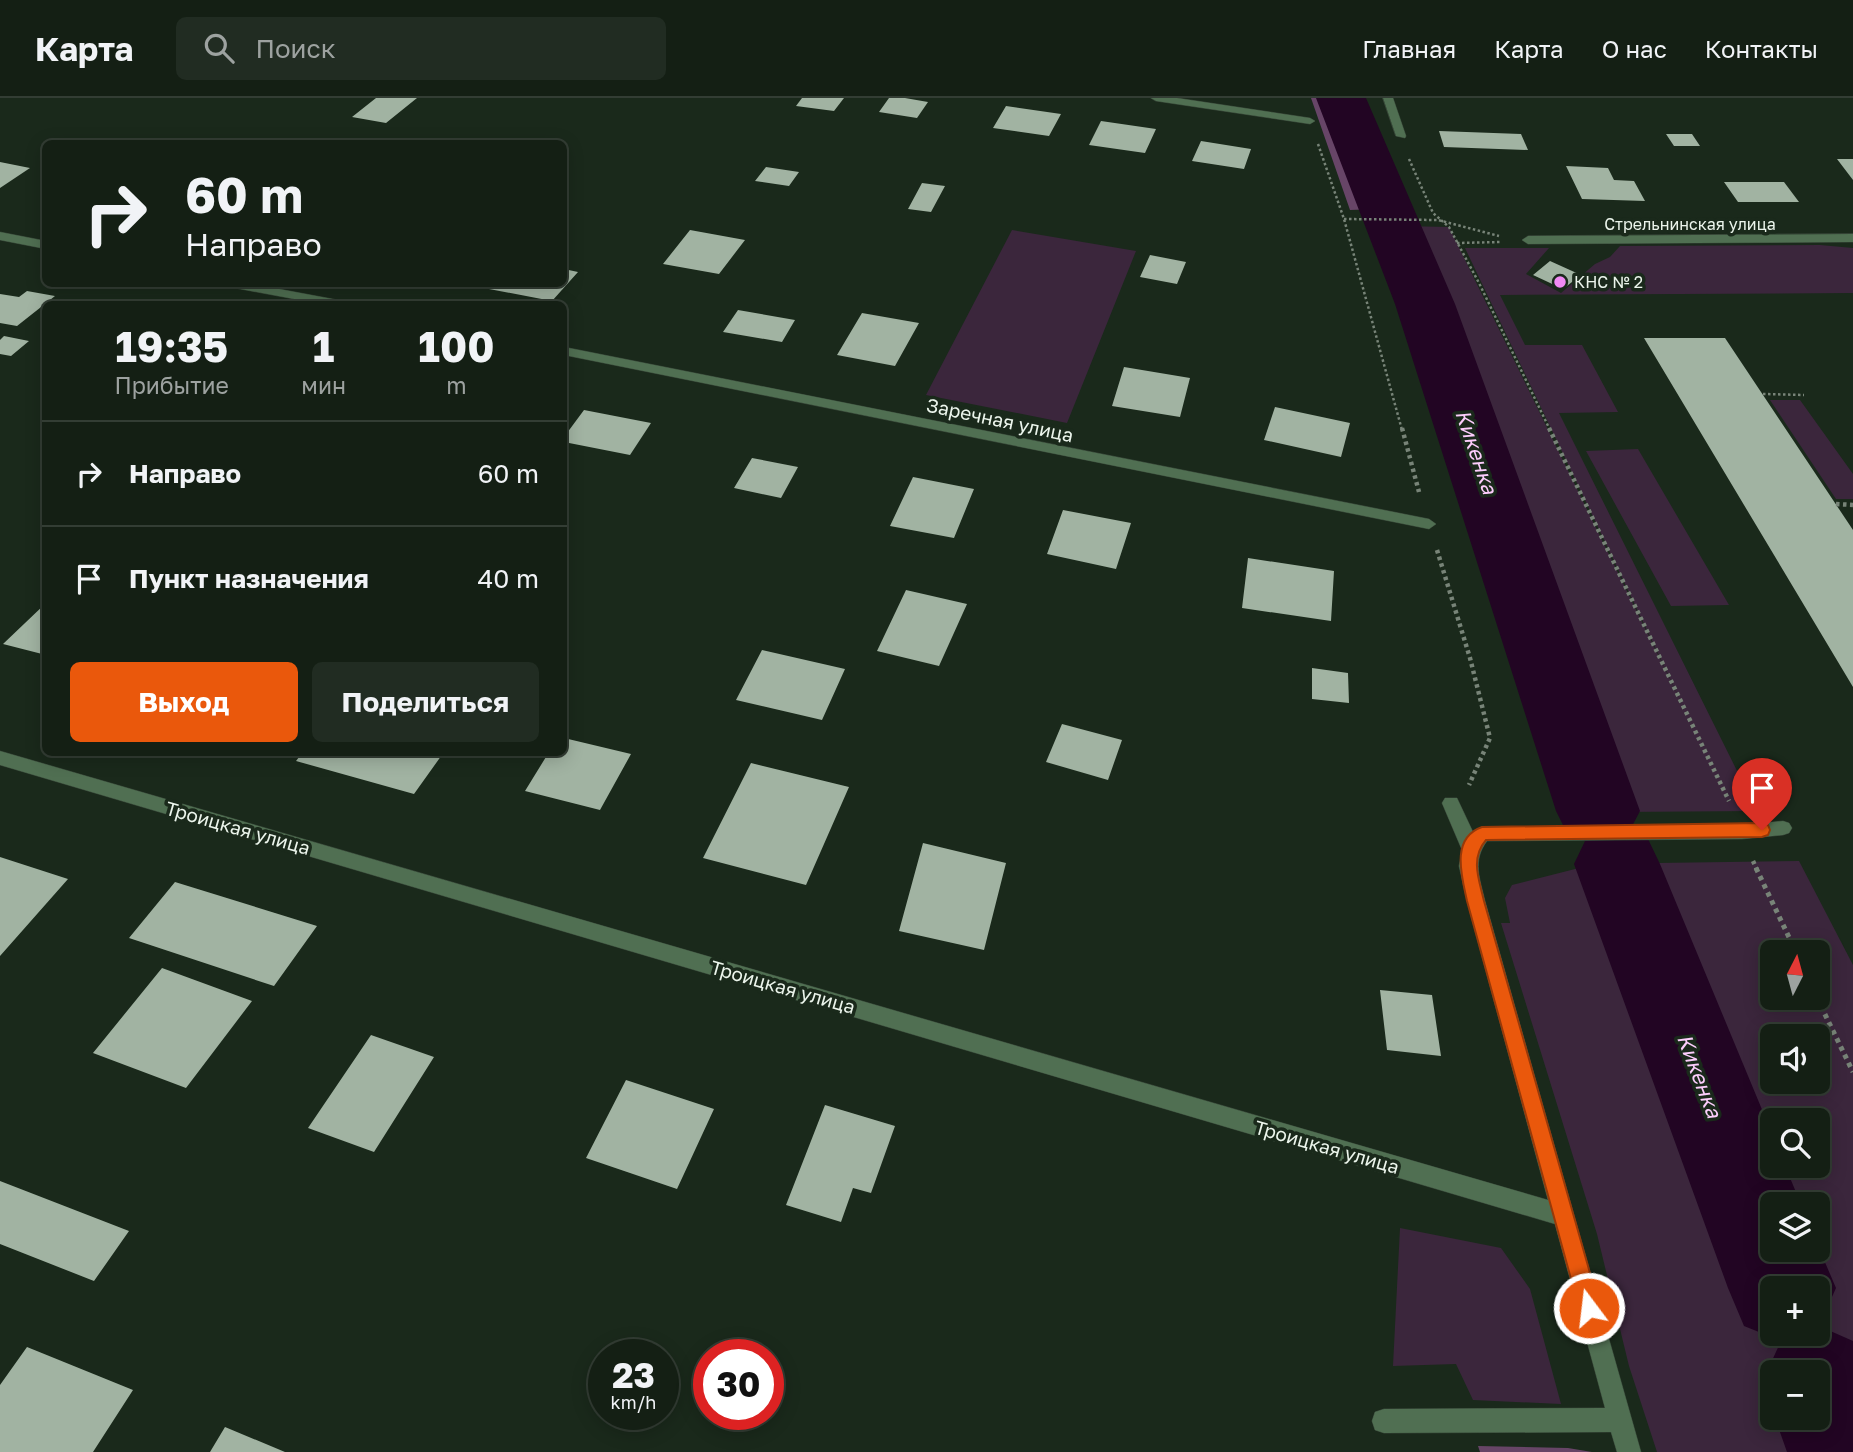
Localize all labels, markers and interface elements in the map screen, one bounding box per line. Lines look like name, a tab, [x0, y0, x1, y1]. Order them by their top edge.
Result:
search box	[176, 17, 666, 80]
text: Карта	[35, 29, 134, 68]
icon: search	[200, 29, 238, 67]
text: Поиск	[256, 33, 336, 64]
text: Главная	[1362, 34, 1456, 63]
text: Карта	[1494, 34, 1564, 63]
text: О нас	[1602, 34, 1667, 63]
text: Контакты	[1705, 34, 1818, 63]
text: 60 m	[185, 165, 303, 224]
icon: right	[70, 168, 161, 259]
street label: Стрельнинская улица	[1604, 214, 1776, 234]
text: Направо	[185, 225, 322, 263]
place label: КНС № 2	[1574, 272, 1643, 292]
marker: КНС № 2	[1552, 274, 1568, 290]
text: 19:35	[115, 321, 228, 371]
text: 1	[313, 321, 334, 371]
text: 100	[418, 321, 495, 371]
text: Прибытие	[114, 371, 229, 399]
text: мин	[301, 371, 346, 399]
text: m	[446, 371, 467, 399]
street label: Заречная улица	[924, 393, 1076, 446]
water label: Кикенка	[1450, 406, 1504, 499]
icon: right	[70, 455, 108, 493]
text: Направо	[129, 458, 241, 489]
text: 60 m	[478, 458, 539, 489]
icon: arrive	[70, 560, 108, 598]
text: Пункт назначения	[129, 563, 369, 594]
text: 40 m	[478, 563, 539, 594]
button: Выход	[70, 662, 298, 742]
button: Поделиться	[312, 662, 539, 742]
pin	[1732, 758, 1792, 830]
icon: arrive	[1743, 769, 1781, 807]
street label: Троицкая улица	[163, 796, 313, 859]
north arrow	[1760, 940, 1830, 1010]
map controls	[1760, 940, 1830, 1430]
street label: Троицкая улица	[708, 955, 858, 1018]
button: sound	[1760, 1024, 1830, 1094]
water label: Кикенка	[1672, 1030, 1728, 1122]
button: search	[1760, 1108, 1830, 1178]
street label: Троицкая улица	[1252, 1115, 1402, 1178]
button: layers	[1760, 1192, 1830, 1262]
position arrow	[1552, 1271, 1626, 1345]
button: +	[1760, 1276, 1830, 1346]
speed limit sign: 30	[693, 1339, 784, 1430]
text: 23	[612, 1354, 655, 1396]
button: −	[1760, 1360, 1830, 1430]
text: km/h	[611, 1391, 656, 1413]

